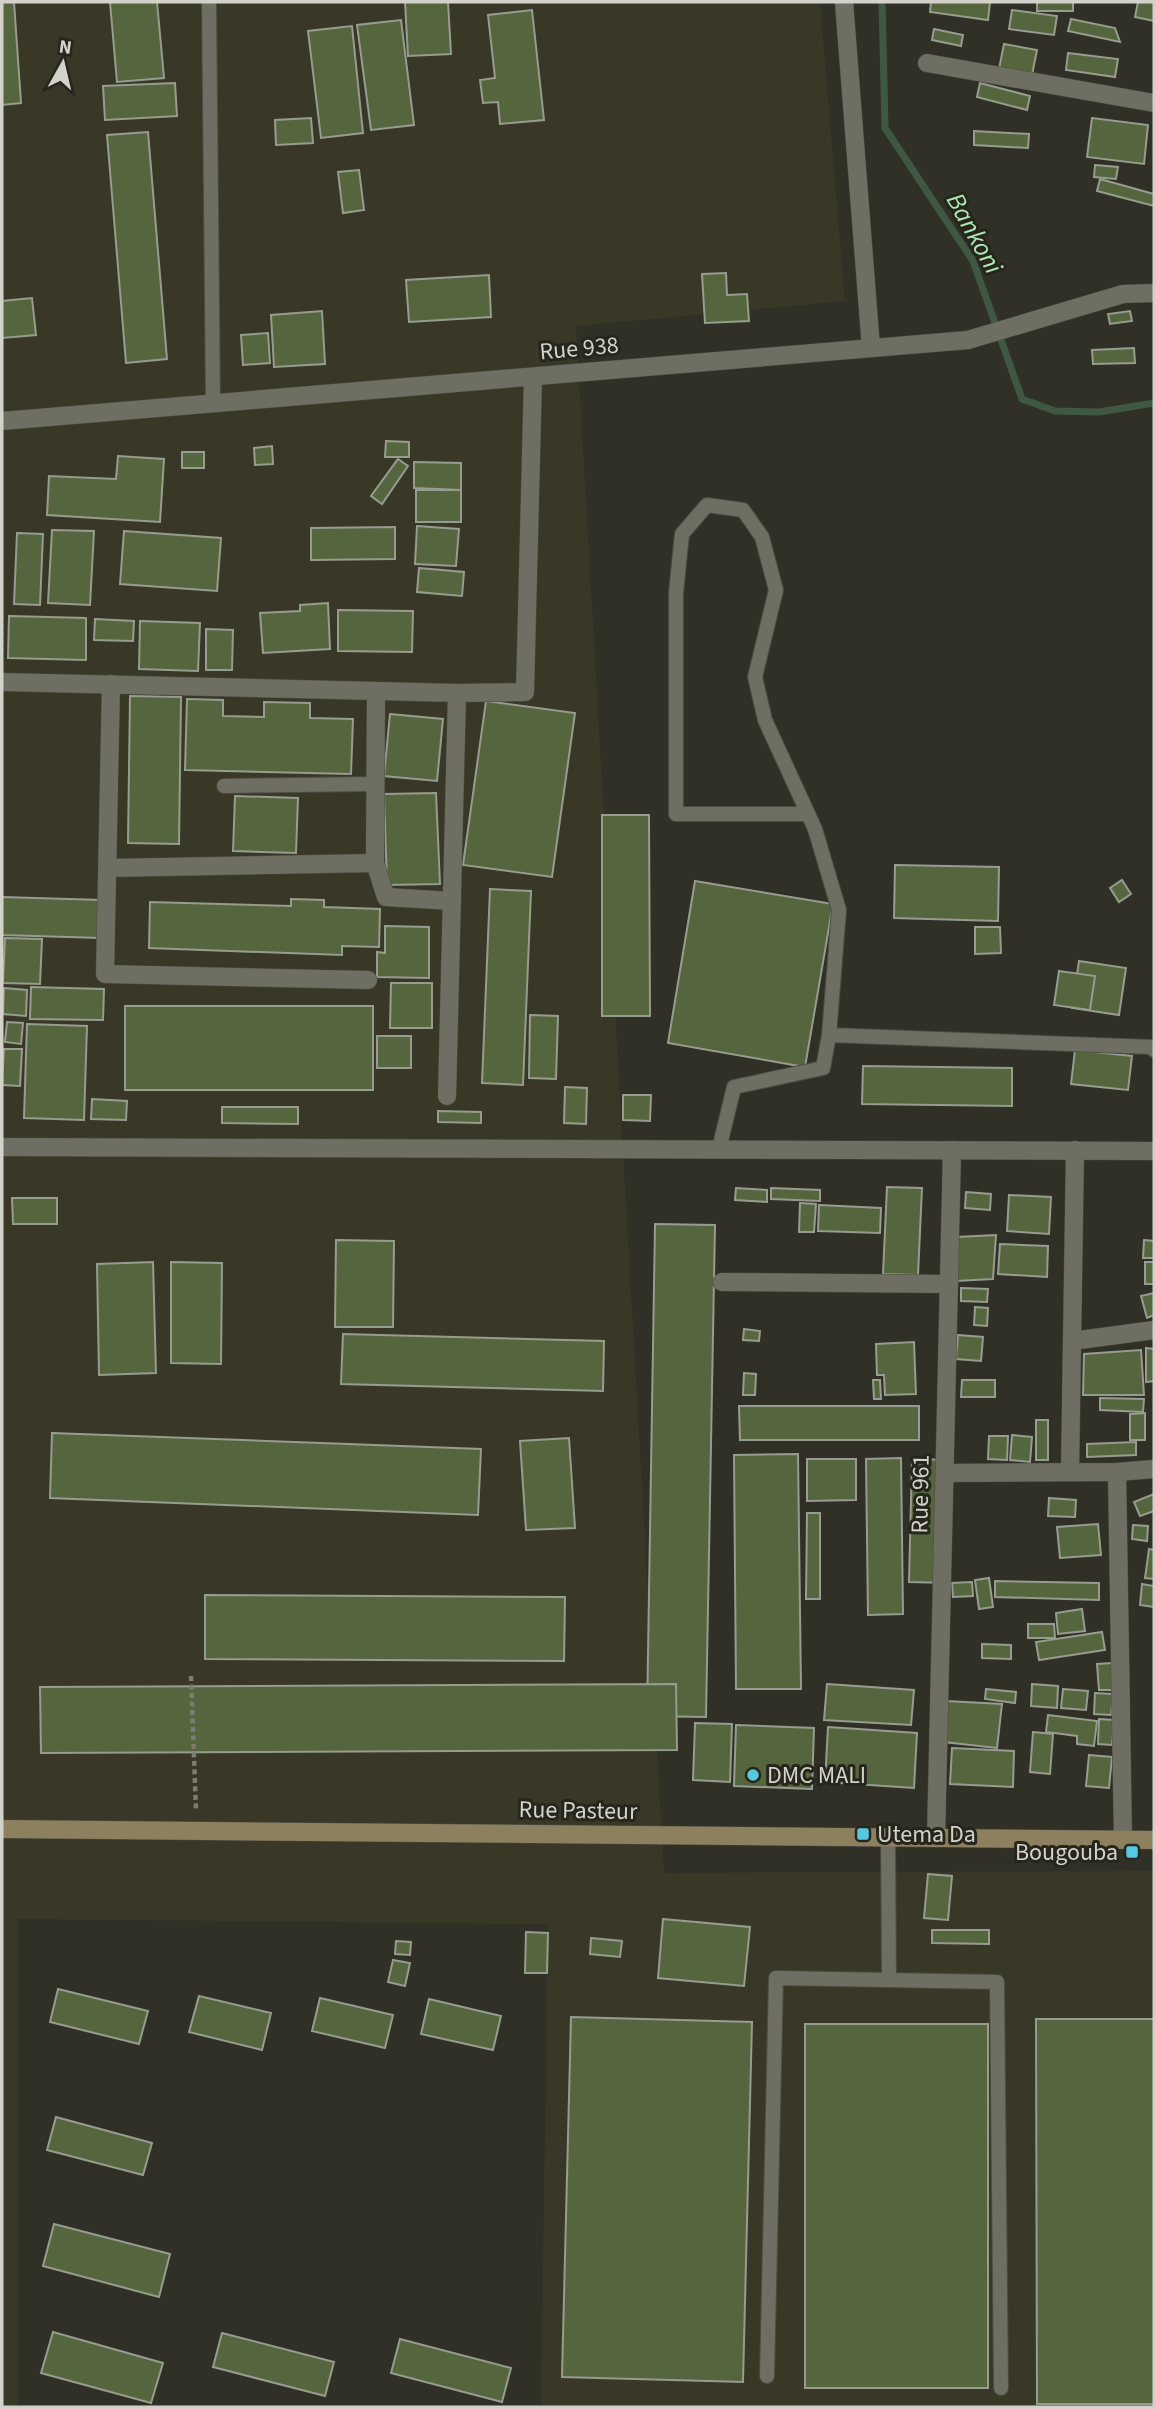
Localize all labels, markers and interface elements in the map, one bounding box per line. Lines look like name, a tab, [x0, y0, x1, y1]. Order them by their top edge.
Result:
north arrow	[28, 28, 98, 98]
text: N	[57, 33, 73, 62]
water label: Bankoni	[937, 186, 1012, 281]
street label: Rue 938	[538, 328, 620, 369]
street label: Rue 961	[902, 1454, 939, 1534]
place label: DMC MALI	[767, 1758, 866, 1793]
marker: DMC MALI	[745, 1767, 761, 1783]
street label: Rue Pasteur	[518, 1792, 638, 1829]
place label: Utema Da	[877, 1817, 976, 1852]
marker: Utema Da	[855, 1826, 871, 1842]
place label: Bougouba	[1015, 1835, 1118, 1870]
marker: Bougouba	[1124, 1844, 1140, 1860]

